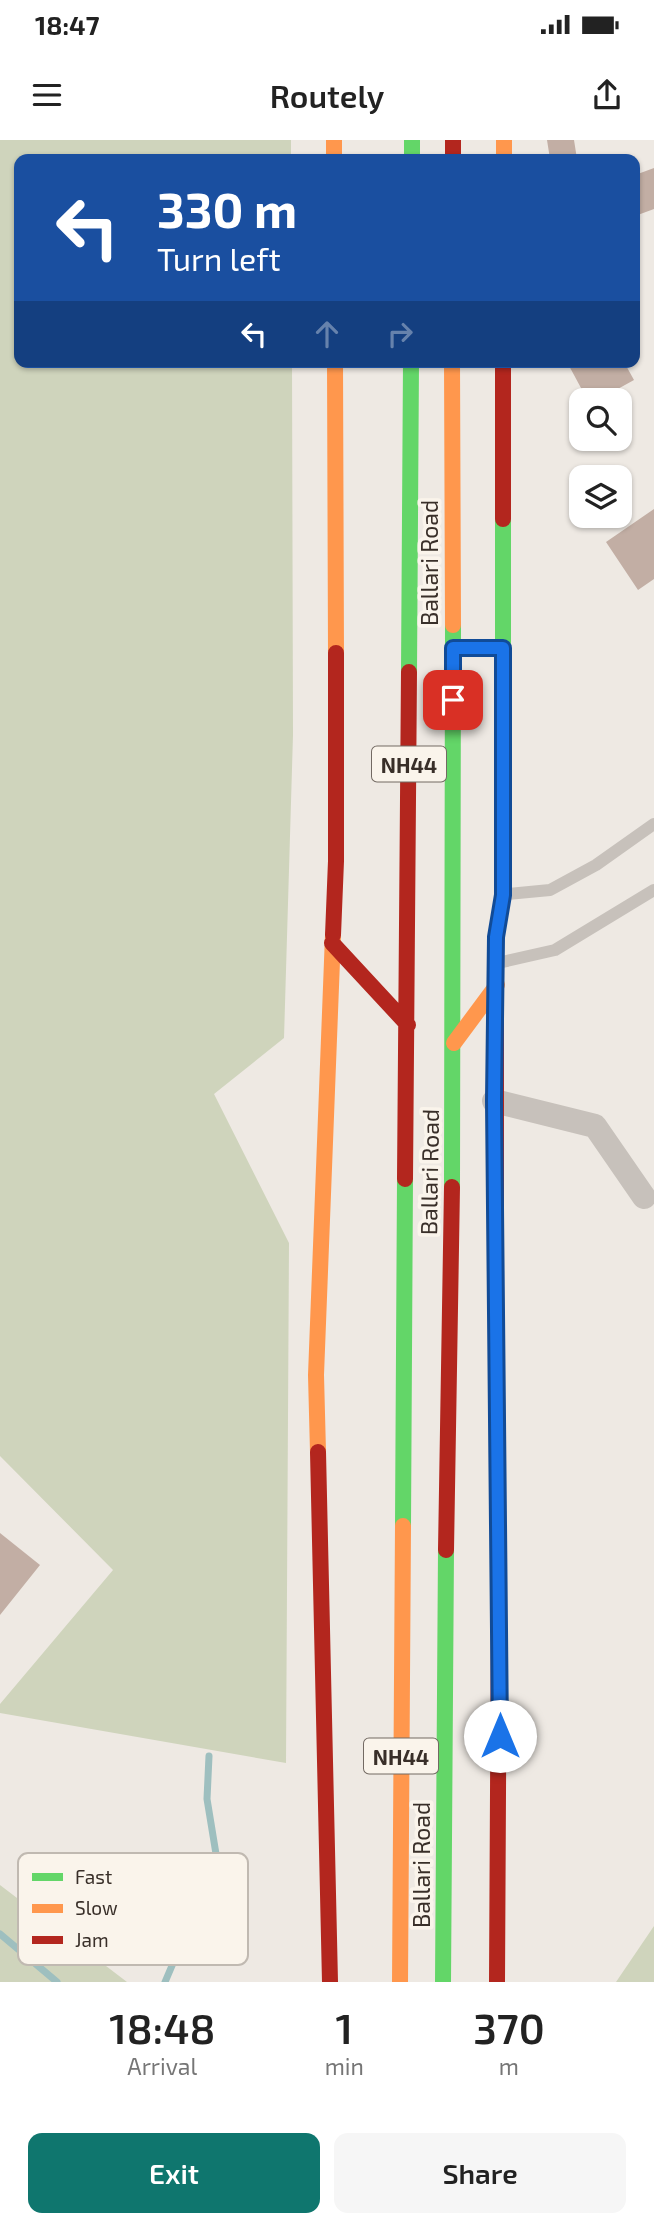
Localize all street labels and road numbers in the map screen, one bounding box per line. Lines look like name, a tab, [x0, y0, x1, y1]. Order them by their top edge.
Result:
street label: Ballari Road	[415, 500, 443, 626]
road number: NH44	[372, 746, 446, 782]
street label: Ballari Road	[414, 1109, 444, 1235]
road number: NH44	[364, 1738, 438, 1774]
street label: Ballari Road	[407, 1802, 435, 1928]

